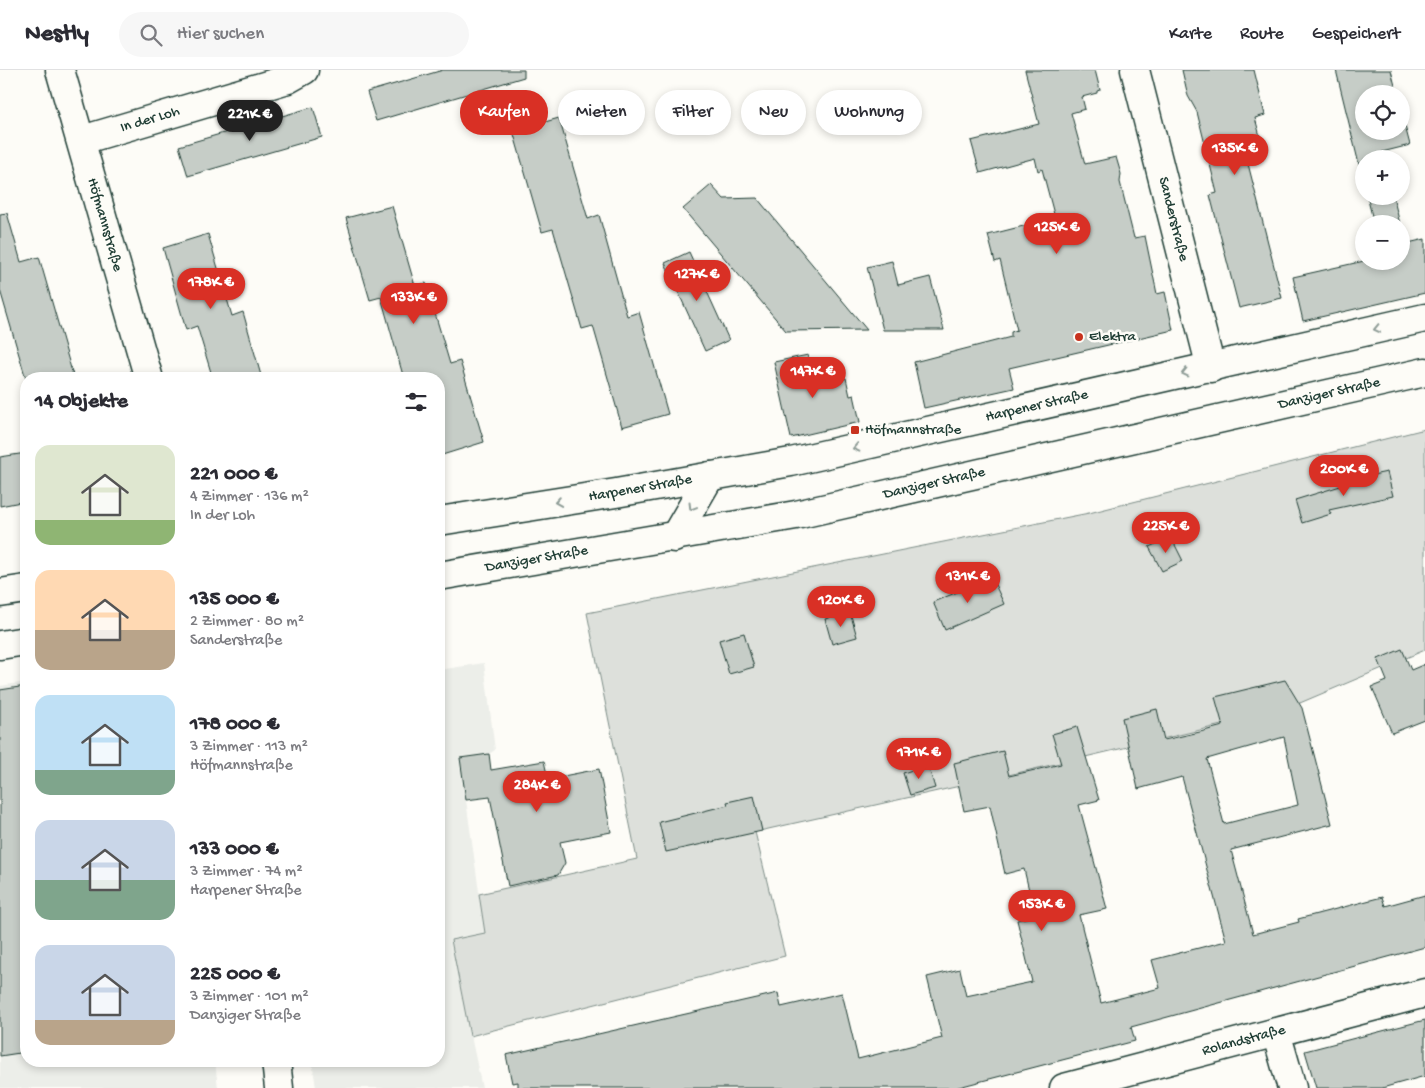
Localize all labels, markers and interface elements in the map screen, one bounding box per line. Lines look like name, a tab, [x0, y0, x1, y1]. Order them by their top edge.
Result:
search box	[119, 12, 469, 57]
text: Nestly	[25, 20, 89, 49]
icon: search	[137, 21, 165, 49]
text: Hier suchen	[177, 23, 264, 46]
text: Karte	[1169, 24, 1212, 45]
text: Route	[1240, 24, 1284, 45]
text: Gespeichert	[1312, 24, 1400, 45]
map controls	[1355, 85, 1410, 270]
button: locate	[1355, 85, 1410, 140]
chip: Kaufen	[460, 90, 548, 135]
chip: Mieten	[558, 90, 645, 135]
chip: Filter	[655, 90, 731, 135]
chip: Neu	[741, 90, 806, 135]
chip: Wohnung	[816, 90, 922, 135]
pin: 221K €	[209, 100, 291, 142]
street label: In der Loh	[118, 103, 182, 137]
text: 221K €	[228, 106, 272, 125]
pin: 135K €	[1194, 134, 1276, 176]
text: 135K €	[1212, 140, 1258, 159]
button: +	[1355, 150, 1410, 205]
street label: Sanderstraße	[1154, 175, 1193, 264]
street label: Höfmannstraße	[83, 176, 127, 274]
pin: 125K €	[1016, 212, 1098, 255]
button: −	[1355, 215, 1410, 270]
text: 125K €	[1035, 219, 1079, 238]
pin: 127K €	[656, 260, 738, 302]
text: 127K €	[675, 266, 719, 285]
pin: 178K €	[170, 268, 252, 310]
text: 178K €	[188, 274, 234, 293]
pin: 133K €	[373, 282, 455, 325]
text: 133K €	[391, 289, 437, 308]
one-way arrow	[1373, 323, 1382, 334]
place label: Elektra	[1089, 328, 1137, 346]
marker: Elektra	[1073, 331, 1085, 343]
pin: 147K €	[772, 356, 854, 399]
text: 147K €	[791, 363, 835, 382]
one-way arrow	[1181, 368, 1189, 378]
street label: Danziger Straße	[1276, 373, 1382, 414]
street label: Harpener Straße	[984, 386, 1090, 427]
icon: filters	[402, 388, 430, 416]
text: 14 Objekte	[35, 390, 128, 415]
place label: Höfmannstraße	[865, 421, 962, 439]
marker: Höfmannstraße	[849, 424, 861, 436]
one-way arrow	[851, 442, 860, 453]
pin: 200K €	[1303, 454, 1385, 497]
text: 200K €	[1320, 461, 1368, 480]
text: 221 000 €	[190, 463, 277, 488]
street label: Danziger Straße	[881, 463, 987, 504]
icon: home	[75, 465, 135, 525]
street label: Harpener Straße	[587, 471, 694, 506]
text: 4 Zimmer · 136 m²	[190, 488, 309, 507]
one-way arrow	[554, 497, 563, 507]
one-way arrow	[688, 502, 698, 511]
text: In der Loh	[190, 507, 255, 526]
pin: 225K €	[1125, 512, 1207, 554]
text: 225K €	[1143, 518, 1189, 537]
street label: Danziger Straße	[483, 542, 590, 577]
pin: 131K €	[927, 562, 1009, 604]
text: 131K €	[946, 568, 990, 587]
pin: 120K €	[800, 586, 882, 628]
text: 135 000 €	[190, 588, 279, 613]
icon: home	[75, 590, 135, 650]
text: 120K €	[818, 592, 864, 611]
text: 2 Zimmer · 80 m²	[190, 613, 304, 632]
text: Sanderstraße	[190, 632, 282, 651]
text: 178 000 €	[190, 713, 279, 738]
icon: home	[75, 715, 135, 775]
text: 3 Zimmer · 113 m²	[190, 738, 308, 757]
pin: 171K €	[878, 738, 960, 780]
text: 171K €	[897, 744, 941, 763]
text: Höfmannstraße	[190, 757, 293, 776]
pin: 284K €	[496, 770, 578, 813]
text: 284K €	[514, 777, 560, 796]
text: 133 000 €	[190, 838, 279, 863]
icon: home	[75, 840, 135, 900]
text: 3 Zimmer · 74 m²	[190, 863, 303, 882]
text: Harpener Straße	[190, 882, 302, 901]
pin: 153K €	[1001, 890, 1083, 932]
text: 153K €	[1019, 896, 1065, 915]
text: 225 000 €	[190, 963, 280, 988]
icon: home	[75, 965, 135, 1025]
text: 3 Zimmer · 101 m²	[190, 988, 309, 1007]
text: Danziger Straße	[190, 1007, 301, 1026]
street label: Rolandstraße	[1200, 1021, 1288, 1060]

